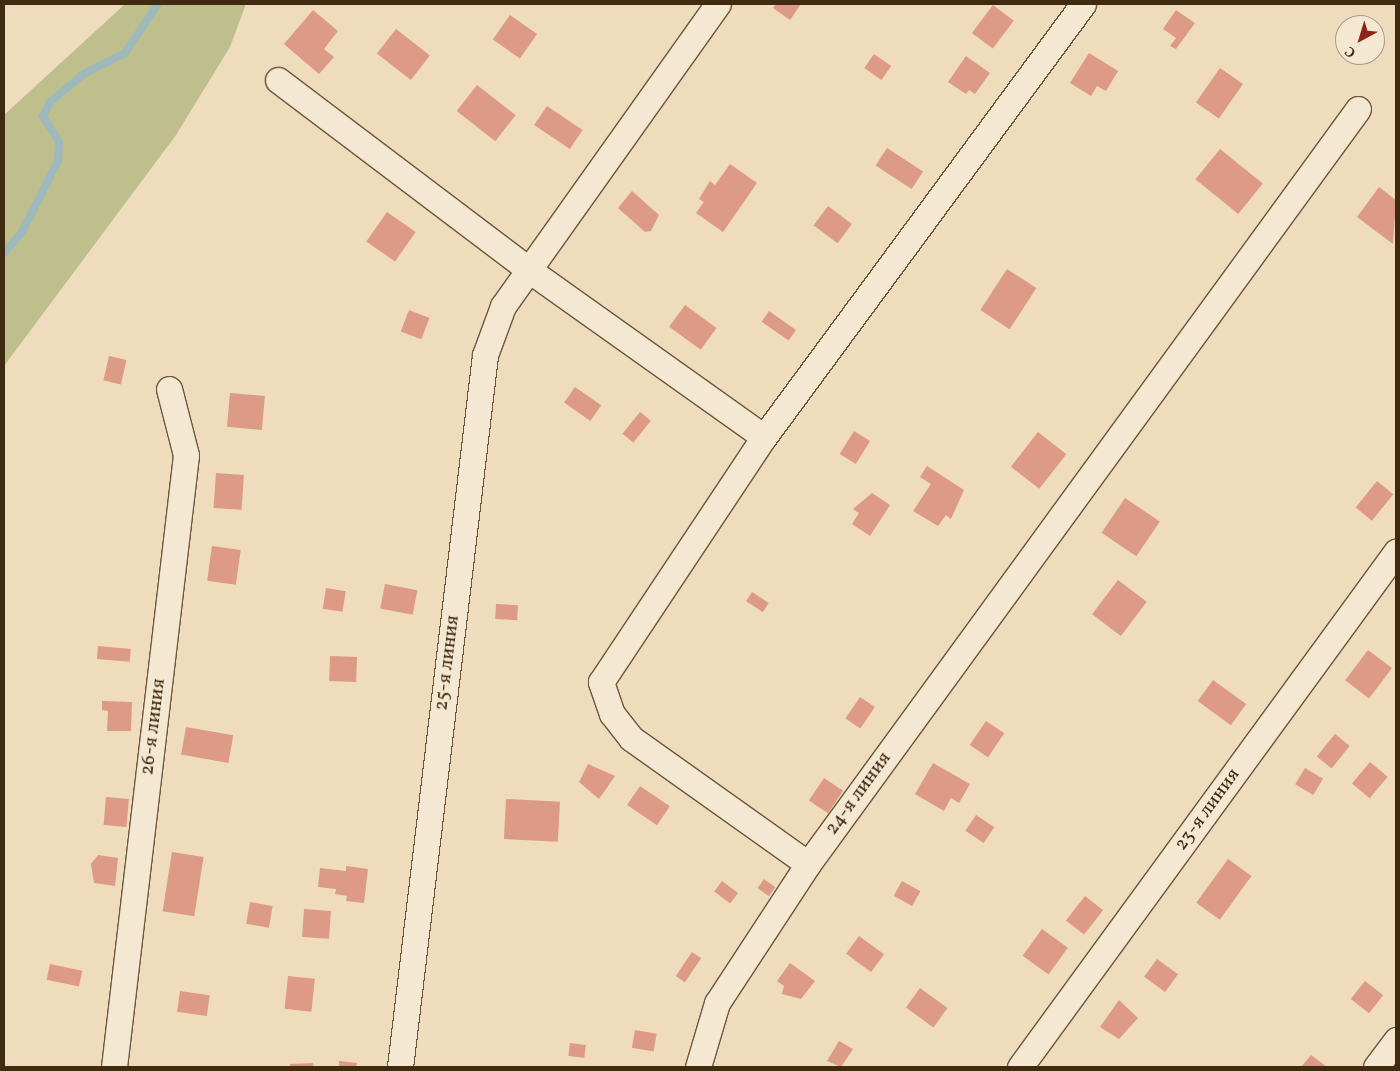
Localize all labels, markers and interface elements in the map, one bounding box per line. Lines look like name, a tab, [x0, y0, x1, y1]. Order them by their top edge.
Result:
north arrow	[1335, 15, 1385, 65]
text: С	[1341, 41, 1360, 61]
street label: 25-я линия	[431, 614, 465, 712]
street label: 26-я линия	[137, 677, 171, 777]
street label: 24-я линия	[821, 748, 897, 840]
street label: 23-я линия	[1171, 764, 1245, 856]

